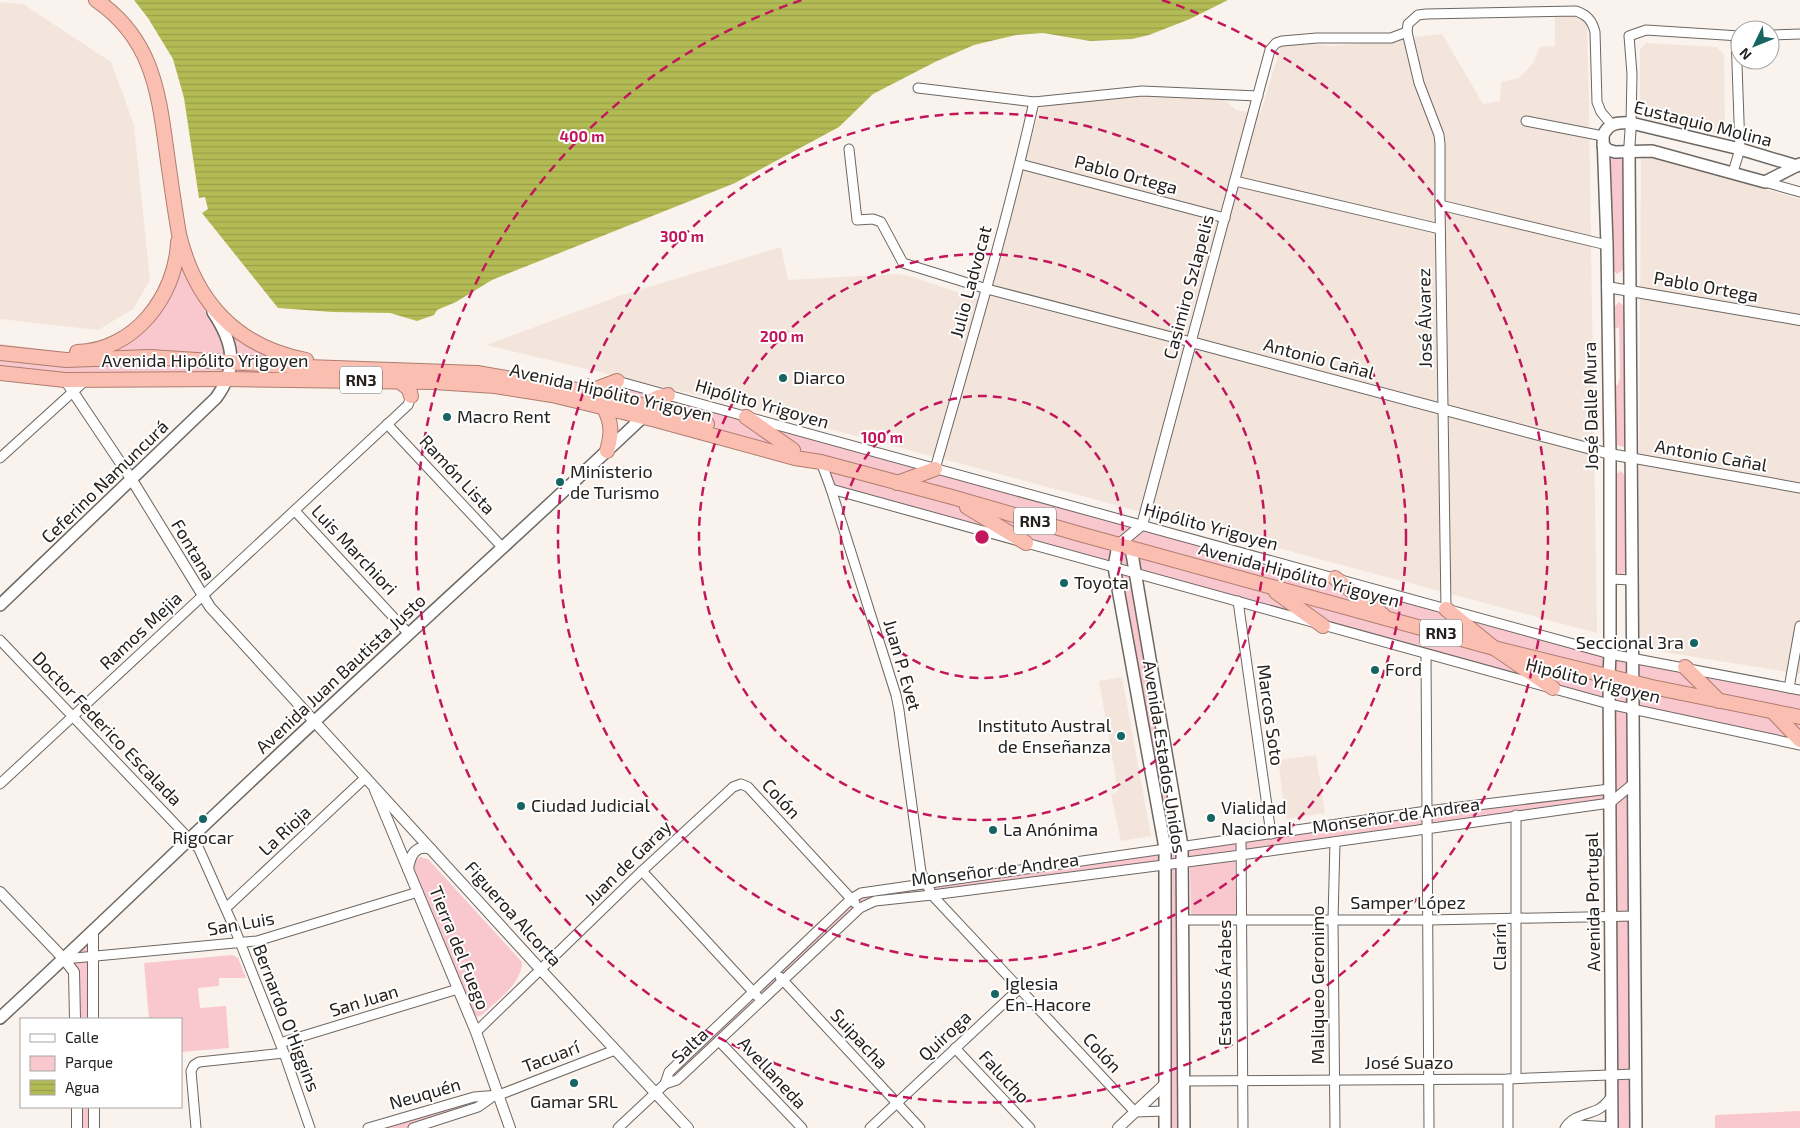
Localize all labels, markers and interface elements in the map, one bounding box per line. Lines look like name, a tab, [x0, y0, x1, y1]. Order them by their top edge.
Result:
north arrow	[1730, 20, 1780, 70]
text: N	[1735, 45, 1755, 64]
street label: Eustaquio Molina	[1632, 95, 1775, 151]
text: 400 m	[560, 127, 604, 145]
street label: Pablo Ortega	[1072, 150, 1180, 198]
street label: Casimiro Szlapelis	[1158, 212, 1218, 361]
street label: Julio Ladvocat	[945, 223, 996, 340]
text: 300 m	[660, 227, 704, 245]
street label: Pablo Ortega	[1652, 266, 1760, 306]
street label: José Álvarez	[1412, 268, 1436, 368]
text: 200 m	[760, 327, 804, 345]
street label: Antonio Cañal	[1261, 333, 1378, 384]
street label: José Dalle Mura	[1578, 342, 1602, 470]
street label: Avenida Hipólito Yrigoyen	[101, 349, 309, 371]
street label: Avenida Hipólito Yrigoyen	[508, 358, 715, 426]
road number: RN3	[340, 366, 382, 394]
place label: Diarco	[793, 366, 845, 388]
marker: Diarco	[777, 372, 789, 384]
street label: Hipólito Yrigoyen	[693, 373, 832, 433]
place label: Macro Rent	[457, 405, 551, 427]
marker: Macro Rent	[441, 411, 453, 423]
street label: Ceferino Namuncurá	[36, 415, 172, 548]
text: 100 m	[861, 428, 903, 446]
street label: Ramón Lista	[415, 430, 500, 519]
street label: Antonio Cañal	[1653, 434, 1770, 476]
place label: Ministerio de Turismo	[570, 460, 660, 503]
marker: Ministerio de Turismo	[554, 476, 566, 488]
street label: Hipólito Yrigoyen	[1142, 498, 1281, 555]
street label: Luis Marchiori	[307, 500, 402, 599]
road number: RN3	[1014, 508, 1056, 534]
street label: Fontana	[167, 515, 221, 584]
centre of rings	[973, 528, 991, 546]
street label: Avenida Hipólito Yrigoyen	[1196, 537, 1402, 611]
place label: Toyota	[1074, 571, 1129, 593]
marker: Toyota	[1058, 577, 1070, 589]
street label: Ramos Mejia	[95, 587, 186, 674]
street label: Avenida Juan Bautista Justo	[251, 589, 430, 758]
street label: Juan P. Evet	[879, 616, 927, 713]
road number: RN3	[1420, 620, 1462, 646]
place label: Seccional 3ra	[1576, 631, 1684, 653]
marker: Seccional 3ra	[1688, 637, 1700, 649]
street label: Doctor Federico Escalada	[28, 647, 187, 810]
street label: Hipólito Yrigoyen	[1524, 653, 1663, 707]
place label: Ford	[1385, 658, 1422, 680]
street label: Avenida Estados Unidos	[1139, 659, 1191, 855]
street label: Marcos Soto	[1253, 663, 1289, 767]
marker: Ford	[1369, 664, 1381, 676]
place label: Instituto Austral de Enseñanza	[978, 714, 1112, 757]
marker: Instituto Austral de Enseñanza	[1115, 730, 1127, 742]
street label: Colón	[758, 774, 806, 823]
street label: Monseñor de Andrea	[1311, 792, 1481, 838]
place label: Ciudad Judicial	[531, 794, 650, 816]
place label: Vialidad Nacional	[1221, 796, 1293, 839]
marker: Ciudad Judicial	[515, 800, 527, 812]
street label: La Rioja	[254, 801, 315, 860]
marker: Vialidad Nacional	[1205, 812, 1217, 824]
marker: Rigocar	[197, 813, 209, 825]
street label: Juan de Garay	[579, 815, 676, 909]
place label: La Anónima	[1003, 818, 1098, 840]
marker: La Anónima	[987, 824, 999, 836]
place label: Rigocar	[172, 826, 234, 848]
street label: Avenida Portugal	[1580, 832, 1604, 972]
street label: Monseñor de Andrea	[910, 848, 1080, 890]
street label: Figueroa Alcorta	[461, 856, 567, 971]
street label: Tierra del Fuego	[425, 883, 495, 1013]
street label: Samper López	[1350, 891, 1466, 913]
street label: San Luis	[206, 906, 276, 940]
street label: Maliqueo Geronimo	[1306, 906, 1328, 1065]
street label: Estados Árabes	[1213, 920, 1235, 1046]
street label: Clarín	[1488, 923, 1510, 971]
street label: Bernardo O'Higgins	[249, 941, 325, 1095]
place label: Iglesia En-Hacore	[1005, 972, 1091, 1015]
street label: San Juan	[327, 979, 401, 1021]
marker: Iglesia En-Hacore	[989, 988, 1001, 1000]
street label: Suipacha	[826, 1004, 893, 1073]
street label: Quiroga	[913, 1005, 975, 1065]
legend	[20, 1018, 182, 1108]
street label: Salta	[666, 1023, 712, 1068]
text: Calle	[65, 1028, 99, 1046]
street label: Colón	[1079, 1028, 1127, 1077]
street label: Avellaneda	[734, 1032, 812, 1113]
street label: Tacuarí	[519, 1035, 583, 1077]
street label: Falucho	[975, 1045, 1035, 1107]
street label: José Suazo	[1365, 1051, 1453, 1073]
text: Parque	[65, 1053, 113, 1071]
street label: Neuquén	[386, 1072, 463, 1114]
marker: Gamar SRL	[568, 1077, 580, 1089]
text: Agua	[65, 1078, 100, 1096]
place label: Gamar SRL	[530, 1090, 618, 1112]

